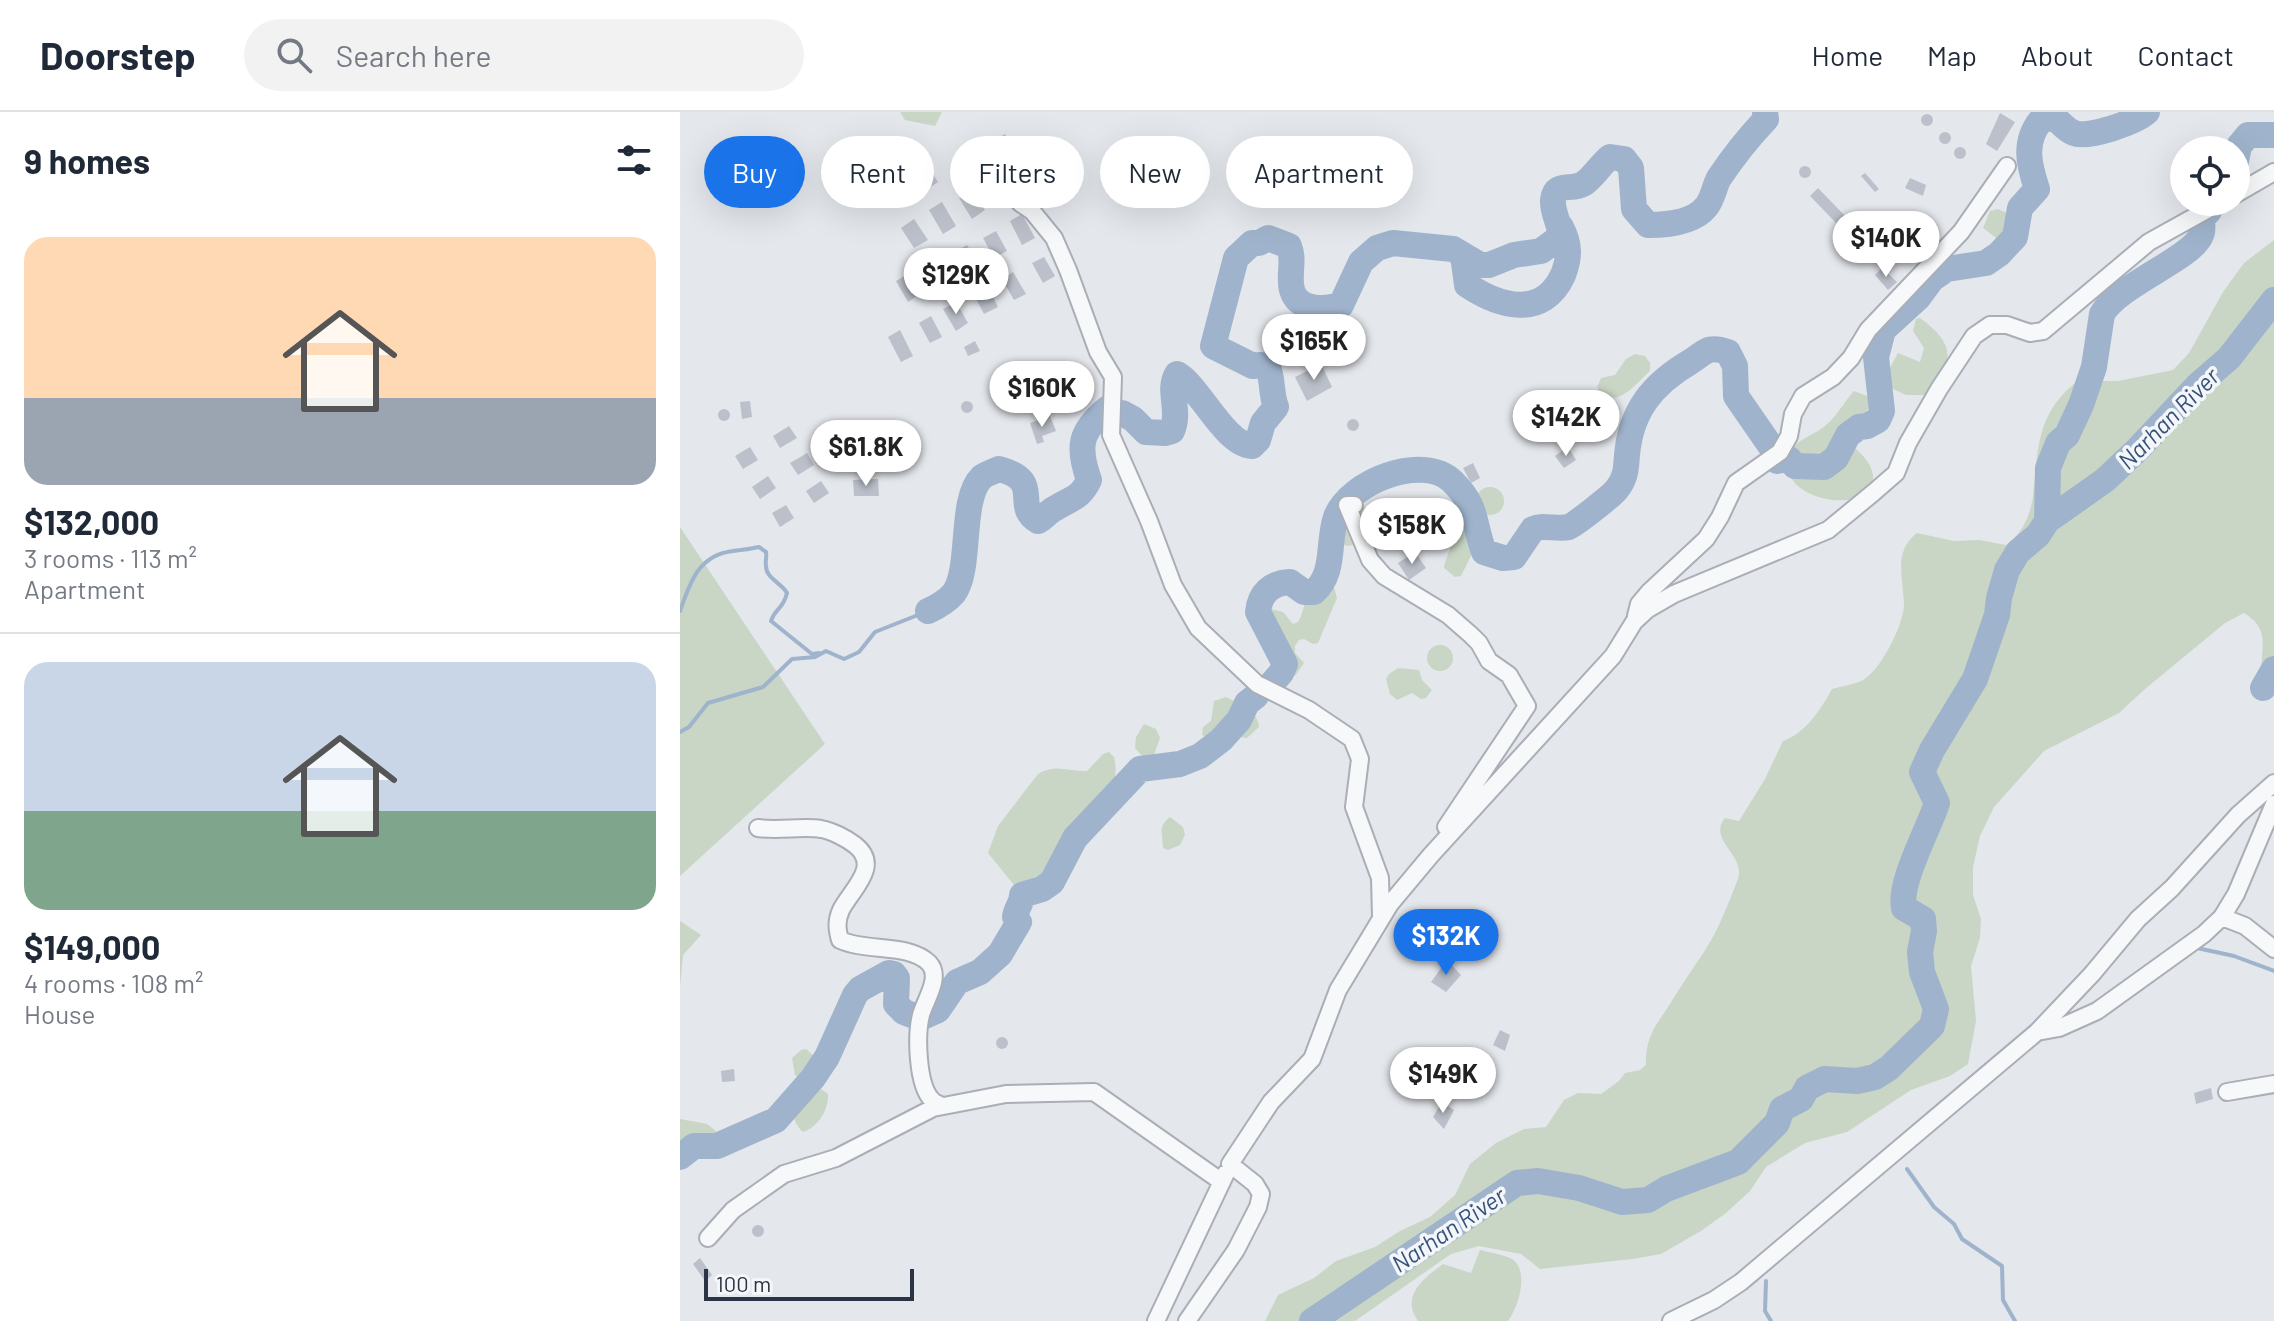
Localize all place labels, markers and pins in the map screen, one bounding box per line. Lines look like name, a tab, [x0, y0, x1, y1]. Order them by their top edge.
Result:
pin: $140K	[1830, 211, 1942, 279]
pin: $129K	[900, 248, 1012, 316]
pin: $165K	[1258, 314, 1370, 382]
pin: $160K	[986, 361, 1098, 429]
pin: $142K	[1510, 390, 1622, 458]
pin: $61.8K	[801, 420, 931, 488]
pin: $158K	[1356, 498, 1468, 566]
pin: $132K	[1390, 909, 1502, 977]
pin: $149K	[1387, 1047, 1499, 1115]

